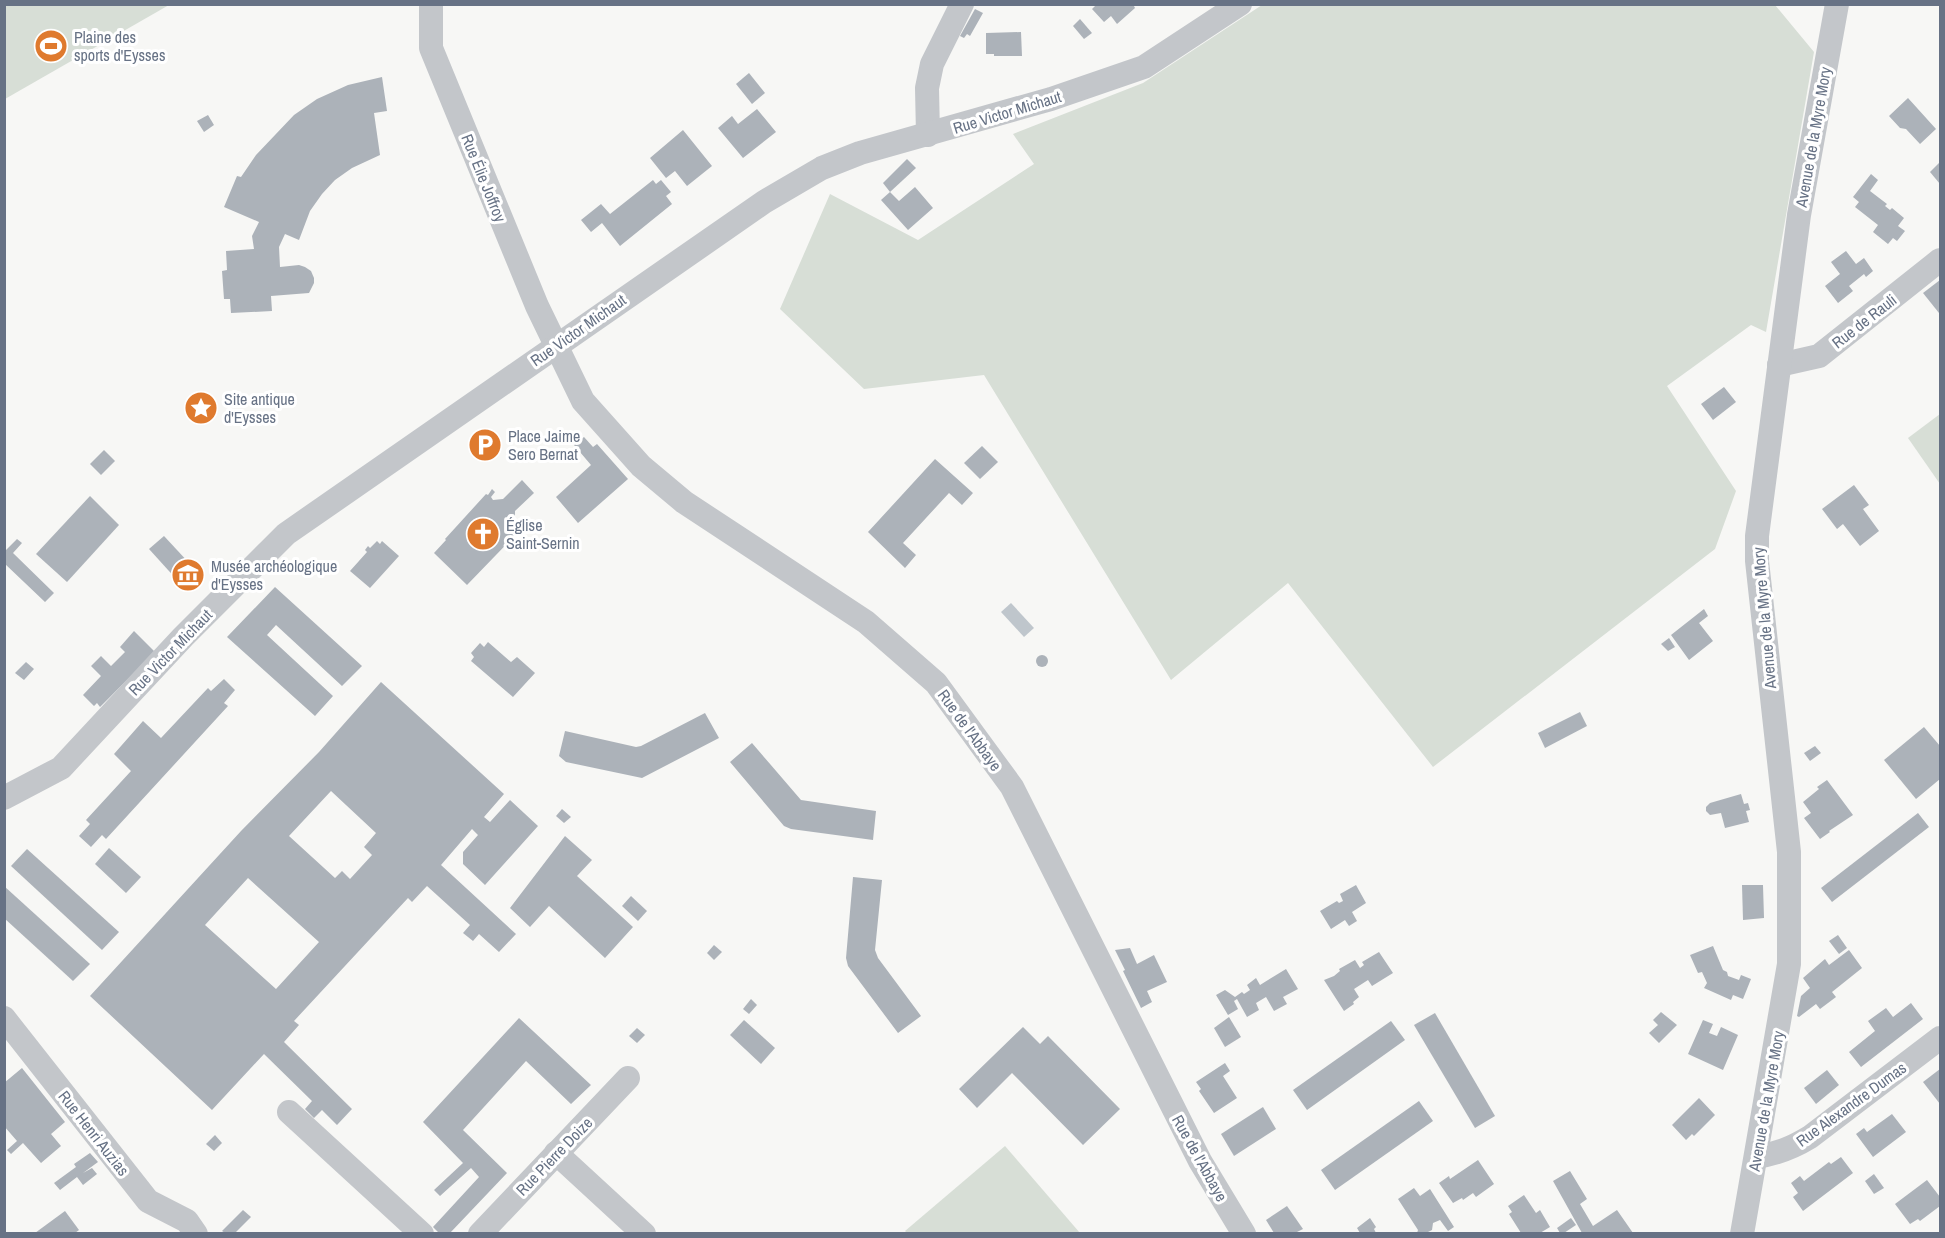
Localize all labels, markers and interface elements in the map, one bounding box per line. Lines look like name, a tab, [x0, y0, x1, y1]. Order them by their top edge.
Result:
place label: Plaine des sports d'Eysses	[74, 26, 165, 66]
sports icon: Plaine des sports d'Eysses	[33, 28, 69, 64]
street label: Avenue de la Myre Mory	[1790, 65, 1836, 210]
street label: Rue Victor Michaut	[950, 85, 1064, 139]
street label: Rue Élie Joffroy	[456, 131, 512, 226]
street label: Rue Victor Michaut	[526, 289, 630, 371]
street label: Rue de Rauli	[1827, 289, 1901, 353]
place label: Site antique d'Eysses	[224, 388, 295, 428]
place icon: Site antique d'Eysses	[183, 390, 219, 426]
place label: Place Jaime Sero Bernat	[508, 425, 580, 465]
parking icon: Place Jaime Sero Bernat	[467, 427, 503, 463]
place label: Église Saint-Sernin	[506, 514, 580, 554]
church icon: Église Saint-Sernin	[465, 516, 501, 552]
street label: Avenue de la Myre Mory	[1747, 546, 1781, 691]
place label: Musée archéologique d'Eysses	[211, 555, 337, 595]
museum icon: Musée archéologique d'Eysses	[170, 557, 206, 593]
street label: Rue Victor Michaut	[123, 604, 217, 700]
street label: Rue de l'Abbaye	[933, 685, 1007, 775]
street label: Avenue de la Myre Mory	[1743, 1029, 1789, 1174]
street label: Rue Alexandre Dumas	[1791, 1057, 1911, 1151]
street label: Rue Henri Auzias	[54, 1086, 134, 1180]
street label: Rue de l'Abbaye	[1167, 1111, 1233, 1205]
street label: Rue Pierre Doize	[511, 1112, 597, 1200]

